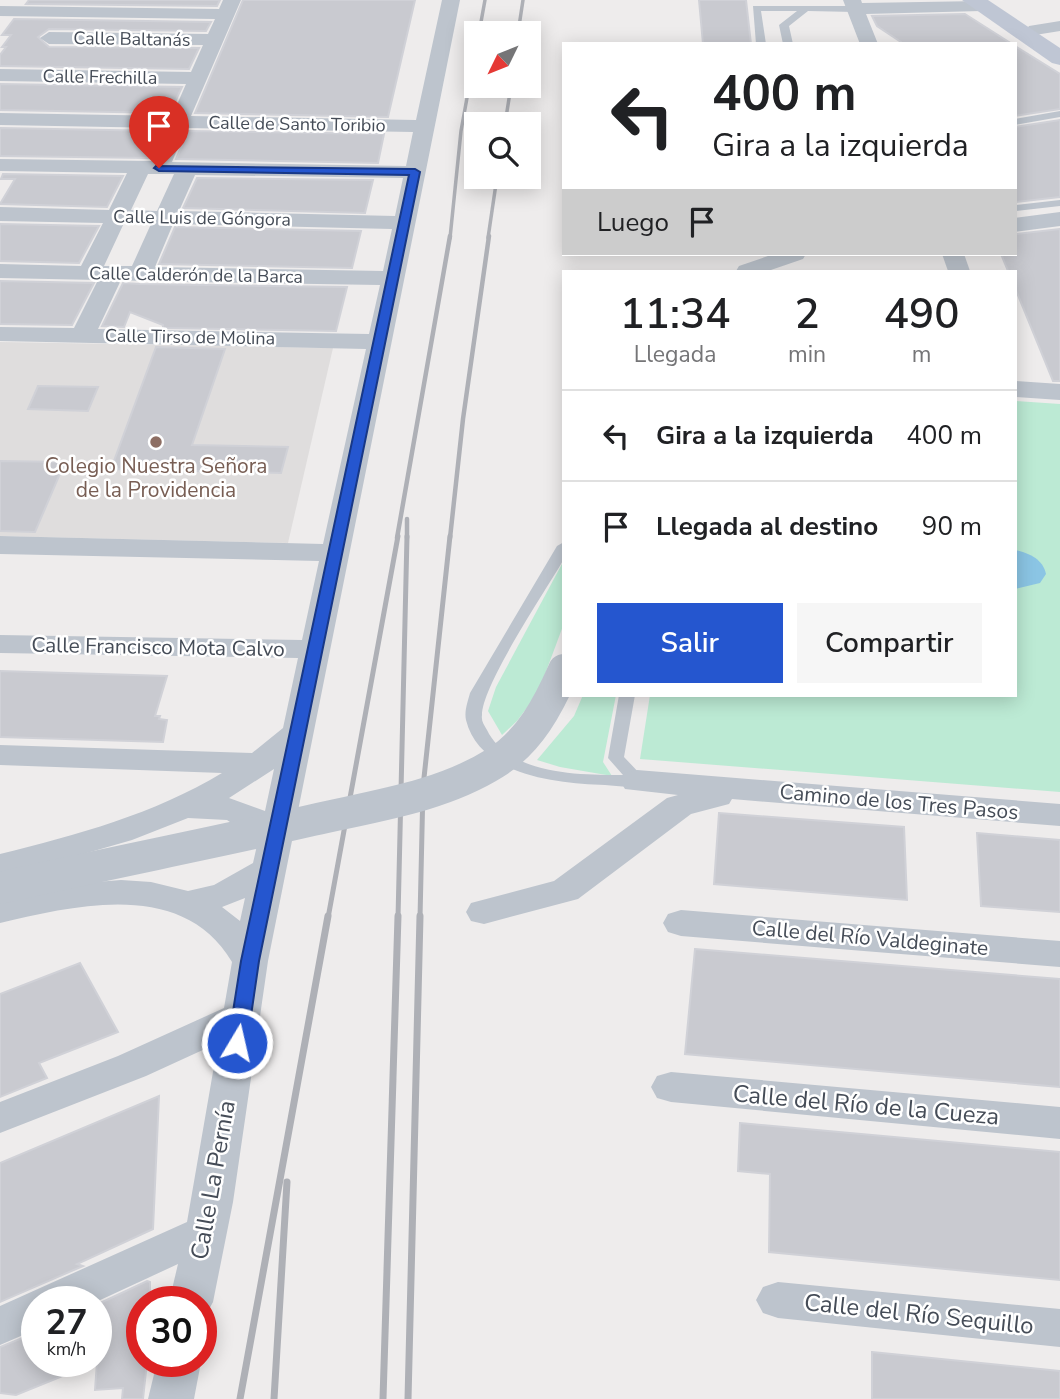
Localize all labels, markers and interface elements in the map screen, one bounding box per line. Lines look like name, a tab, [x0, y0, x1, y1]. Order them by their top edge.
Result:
north arrow	[464, 21, 541, 98]
map controls	[464, 21, 541, 189]
street label: Calle Baltanás	[73, 26, 191, 52]
text: 400 m	[712, 60, 856, 127]
street label: Calle Frechilla	[42, 64, 158, 90]
icon: left	[597, 70, 688, 161]
pin	[129, 96, 189, 168]
icon: arrive	[140, 107, 178, 145]
street label: Calle de Santo Toribio	[208, 110, 386, 138]
button: search	[464, 112, 541, 189]
text: Gira a la izquierda	[712, 124, 969, 167]
icon: arrive	[683, 203, 721, 241]
street label: Calle Luis de Góngora	[113, 204, 291, 232]
text: Luego	[597, 205, 669, 240]
street label: Calle Calderón de la Barca	[89, 261, 303, 289]
text: 11:34	[620, 286, 730, 343]
text: 2	[794, 286, 820, 343]
text: 490	[884, 286, 959, 343]
street label: Calle Tirso de Molina	[105, 324, 275, 350]
text: Llegada	[634, 339, 716, 370]
text: min	[788, 339, 826, 370]
text: m	[912, 339, 931, 370]
icon: left	[597, 417, 635, 455]
text: Gira a la izquierda	[656, 418, 874, 453]
text: 400 m	[906, 418, 982, 453]
marker: Colegio Nuestra Señora de la Providencia	[148, 434, 164, 450]
place label: Colegio Nuestra Señora de la Providencia	[45, 452, 267, 504]
icon: arrive	[597, 508, 635, 546]
text: Llegada al destino	[656, 509, 878, 544]
text: 90 m	[922, 509, 982, 544]
button: Salir	[597, 603, 783, 683]
button: Compartir	[797, 603, 982, 683]
street label: Calle Francisco Mota Calvo	[31, 631, 285, 663]
street label: Camino de los Tres Pasos	[778, 778, 1020, 826]
street label: Calle del Río Valdeginate	[751, 914, 989, 962]
position arrow	[200, 1006, 274, 1080]
street label: Calle del Río de la Cueza	[731, 1077, 1001, 1133]
street label: Calle La Pernía	[183, 1098, 243, 1262]
speed limit sign: 30	[126, 1286, 217, 1377]
street label: Calle del Río Sequillo	[803, 1286, 1035, 1342]
text: 27	[45, 1299, 88, 1346]
text: km/h	[47, 1337, 86, 1361]

